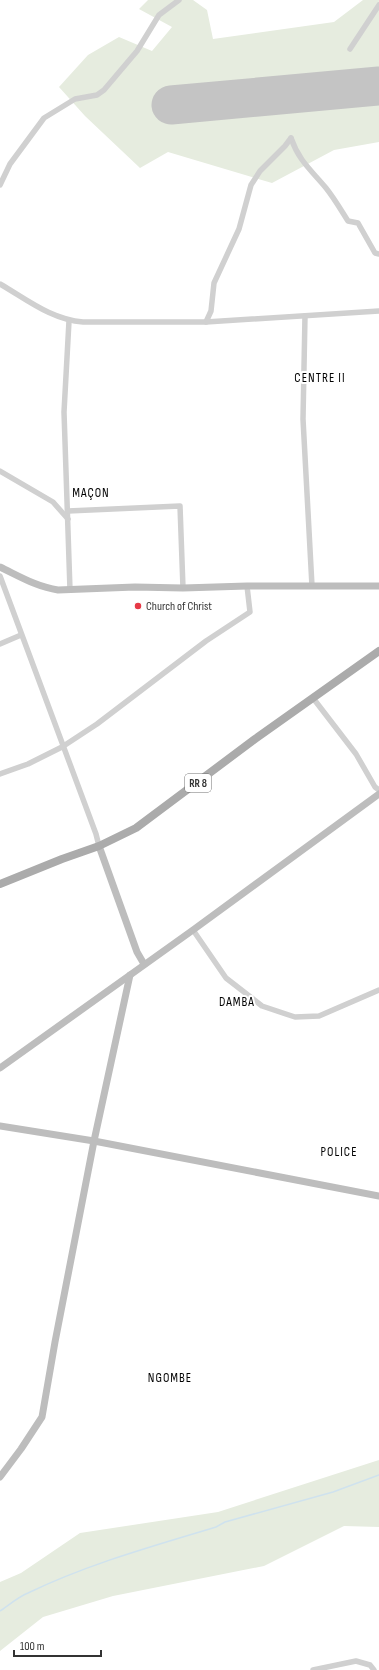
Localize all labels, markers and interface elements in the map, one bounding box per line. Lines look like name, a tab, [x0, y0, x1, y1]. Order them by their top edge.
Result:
district label: CENTRE II	[294, 370, 346, 386]
district label: MAÇON	[72, 485, 110, 501]
place label: Church of Christ	[146, 599, 212, 614]
marker: Church of Christ	[133, 601, 143, 611]
road number: RR 8	[185, 774, 211, 792]
district label: DAMBA	[219, 994, 255, 1010]
district label: POLICE	[321, 1144, 358, 1160]
district label: NGOMBE	[148, 1370, 192, 1386]
scale bar	[14, 1632, 101, 1658]
text: 100 m	[20, 1639, 45, 1654]

